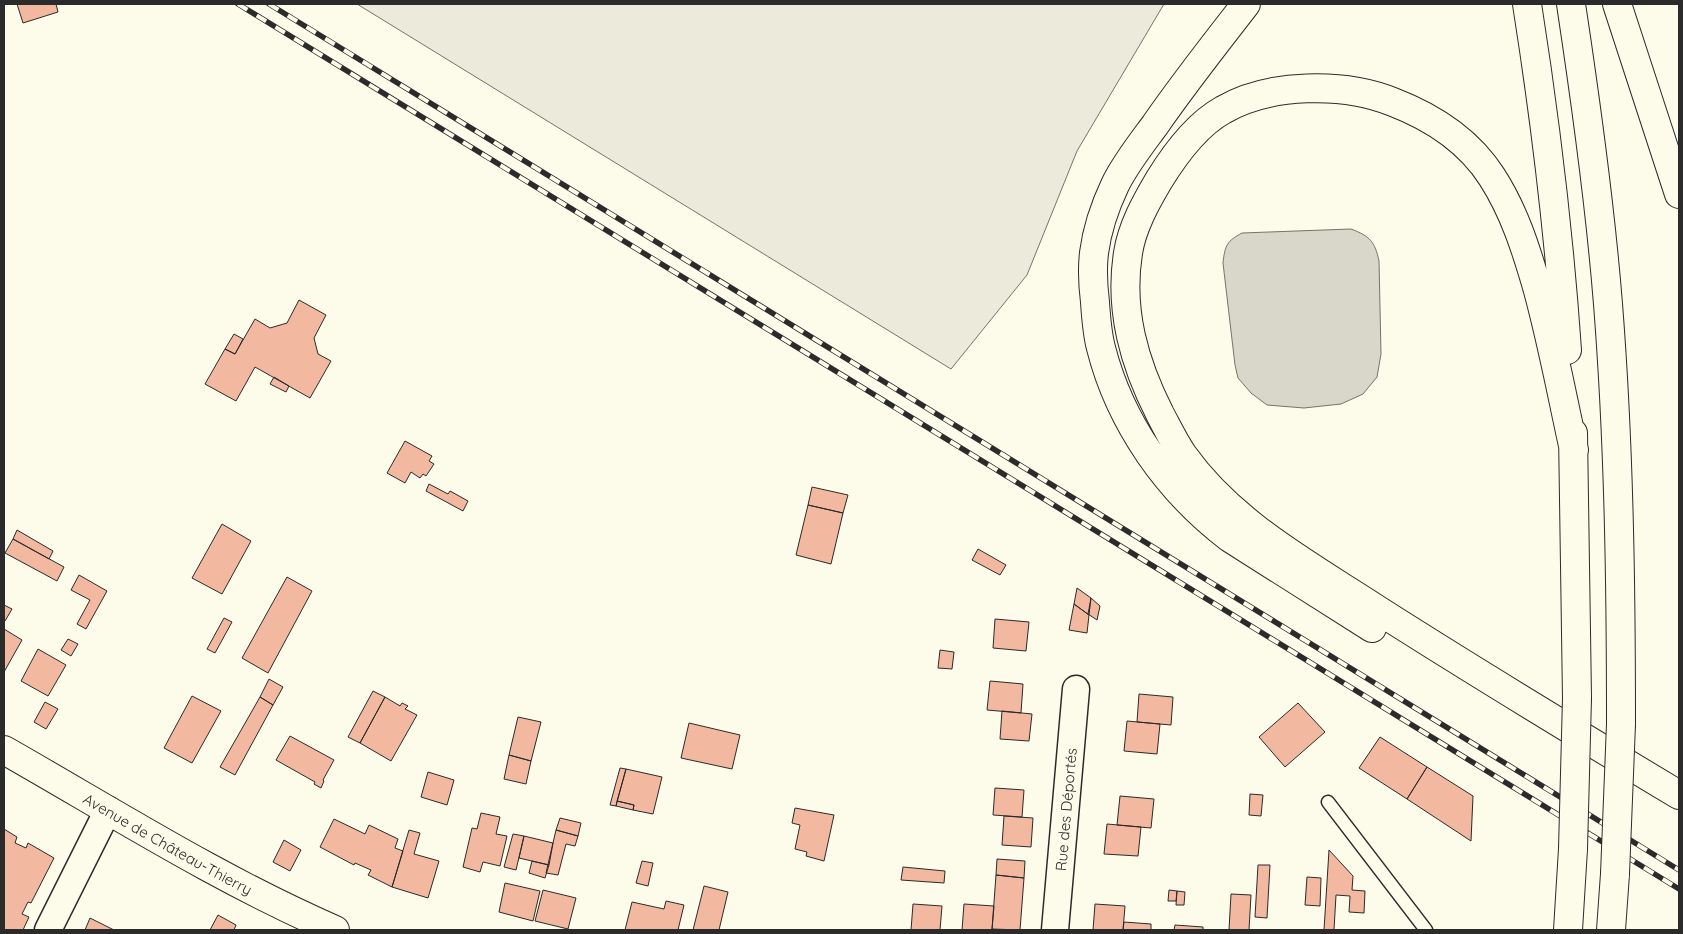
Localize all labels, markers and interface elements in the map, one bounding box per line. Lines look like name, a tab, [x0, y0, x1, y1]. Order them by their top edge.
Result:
street label: Rue des Déportés	[1051, 747, 1080, 872]
street label: Avenue de Château-Thierry	[80, 789, 256, 899]

